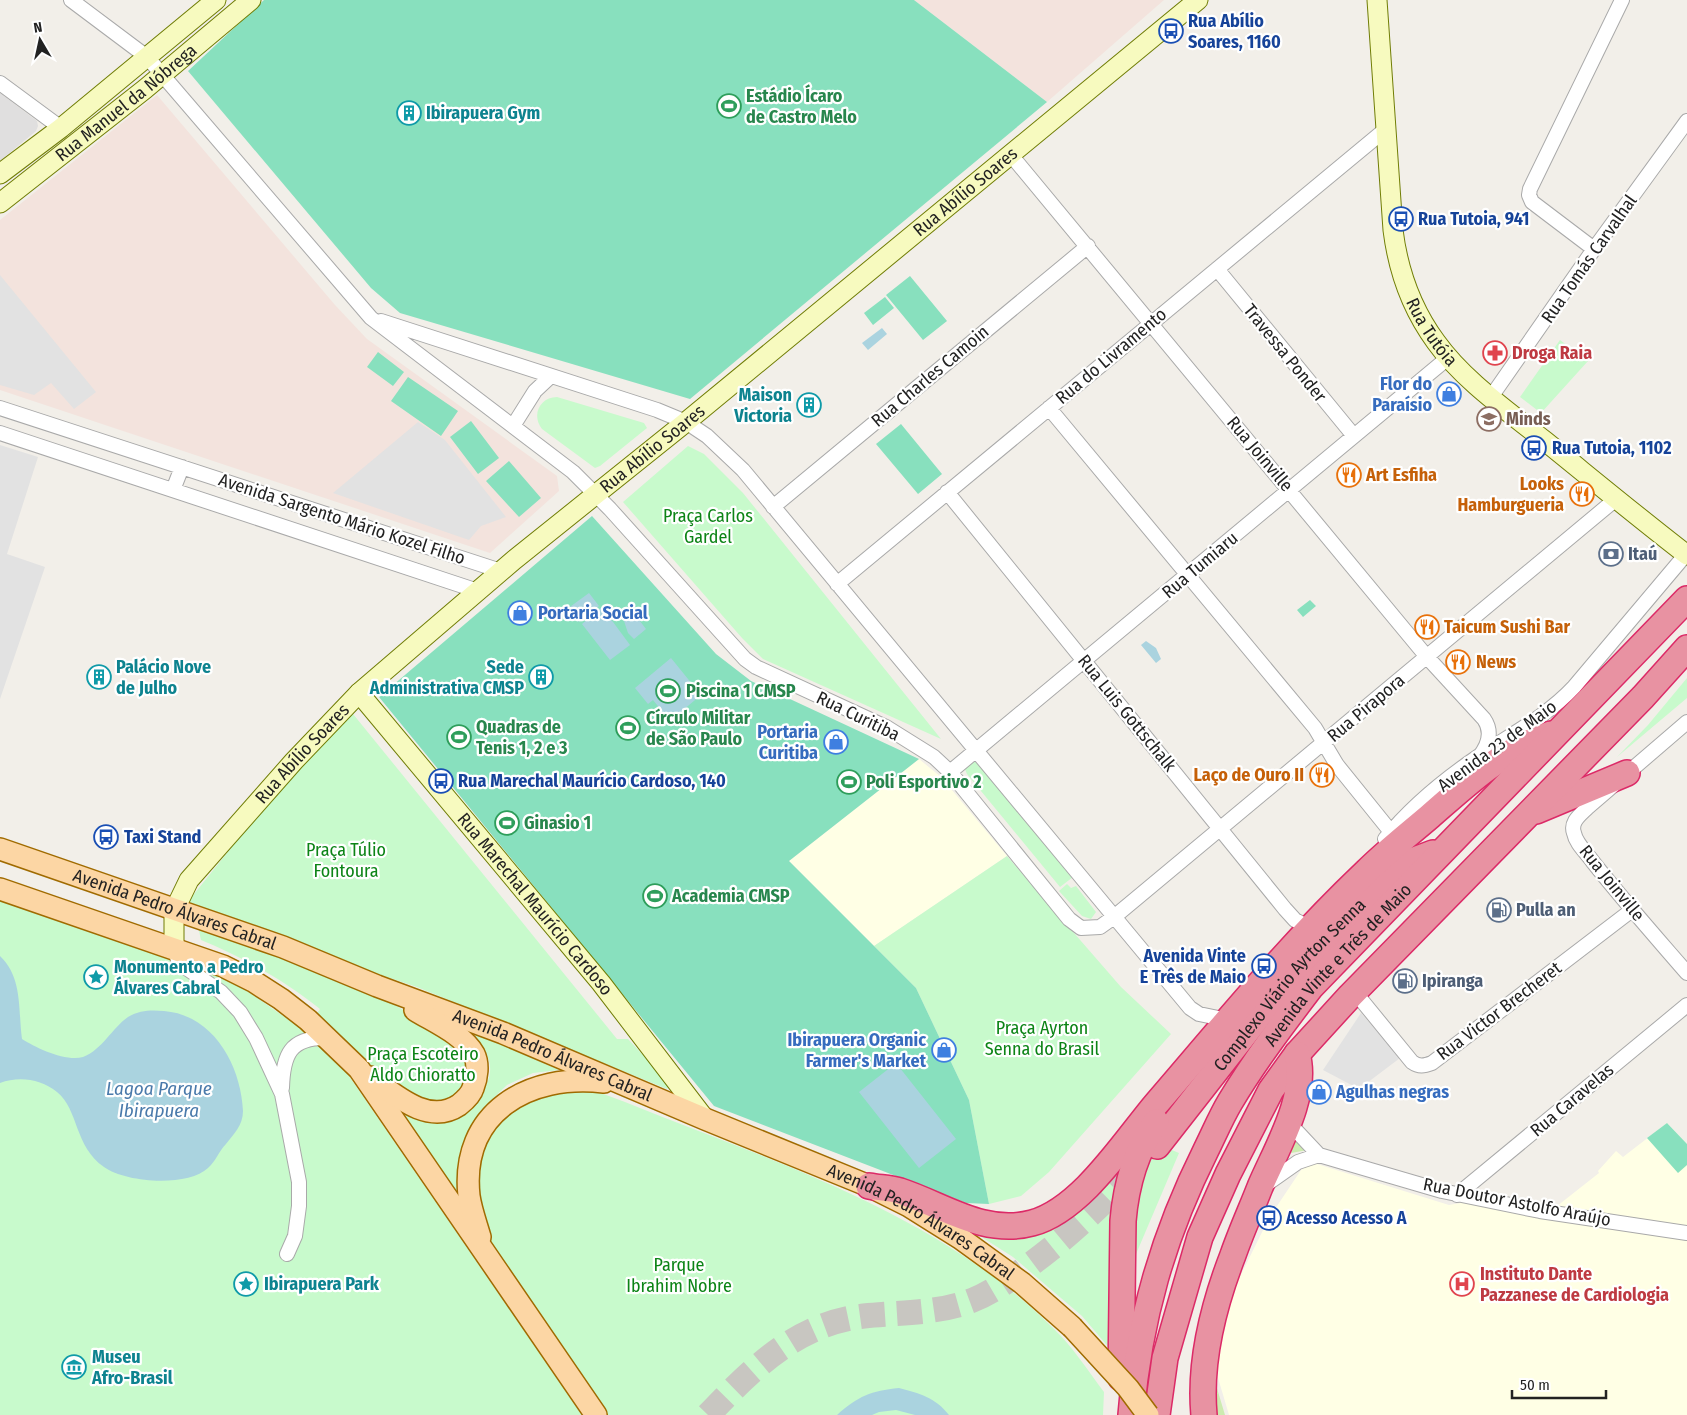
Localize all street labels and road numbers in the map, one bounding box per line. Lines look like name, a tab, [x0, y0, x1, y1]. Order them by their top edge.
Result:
street label: Rua Manuel da Nóbrega	[51, 39, 201, 166]
street label: Rua Abílio Soares	[909, 142, 1022, 241]
street label: Rua Tomás Carvalhal	[1537, 190, 1642, 327]
street label: Rua Tutóia	[1401, 294, 1462, 371]
street label: Travessa Ponder	[1239, 300, 1332, 407]
street label: Rua do Livramento	[1051, 303, 1171, 409]
street label: Rua Charles Camoin	[867, 321, 993, 431]
street label: Rua Abílio Soares	[595, 400, 710, 498]
street label: Rua Joinville	[1222, 412, 1298, 496]
street label: Avenida Sargento Mário Kozel Filho	[216, 469, 468, 569]
street label: Rua Tumiaru	[1158, 527, 1242, 603]
street label: Rua Luis Gottschalk	[1073, 650, 1181, 776]
street label: Rua Pirapora	[1323, 669, 1409, 747]
street label: Rua Curitiba	[813, 686, 903, 746]
street label: Avenida 23 de Maio	[1433, 695, 1561, 797]
street label: Rua Abílio Soares	[250, 699, 354, 808]
street label: Rua Marechal Maurício Cardoso	[453, 808, 618, 1000]
street label: Rua Joinville	[1575, 841, 1649, 926]
street label: Avenida Pedro Álvares Cabral	[70, 864, 280, 955]
street label: Avenida Vinte e Três de Maio	[1260, 879, 1416, 1050]
street label: Complexo Viário Ayrton Senna	[1209, 894, 1371, 1076]
street label: Rua Victor Brecheret	[1432, 957, 1566, 1065]
street label: Avenida Pedro Álvares Cabral	[450, 1004, 656, 1106]
street label: Rua Caravelas	[1526, 1059, 1618, 1141]
street label: Avenida Pedro Álvares Cabral	[824, 1159, 1019, 1285]
street label: Rua Doutor Astolfo Araújo	[1421, 1173, 1613, 1231]

